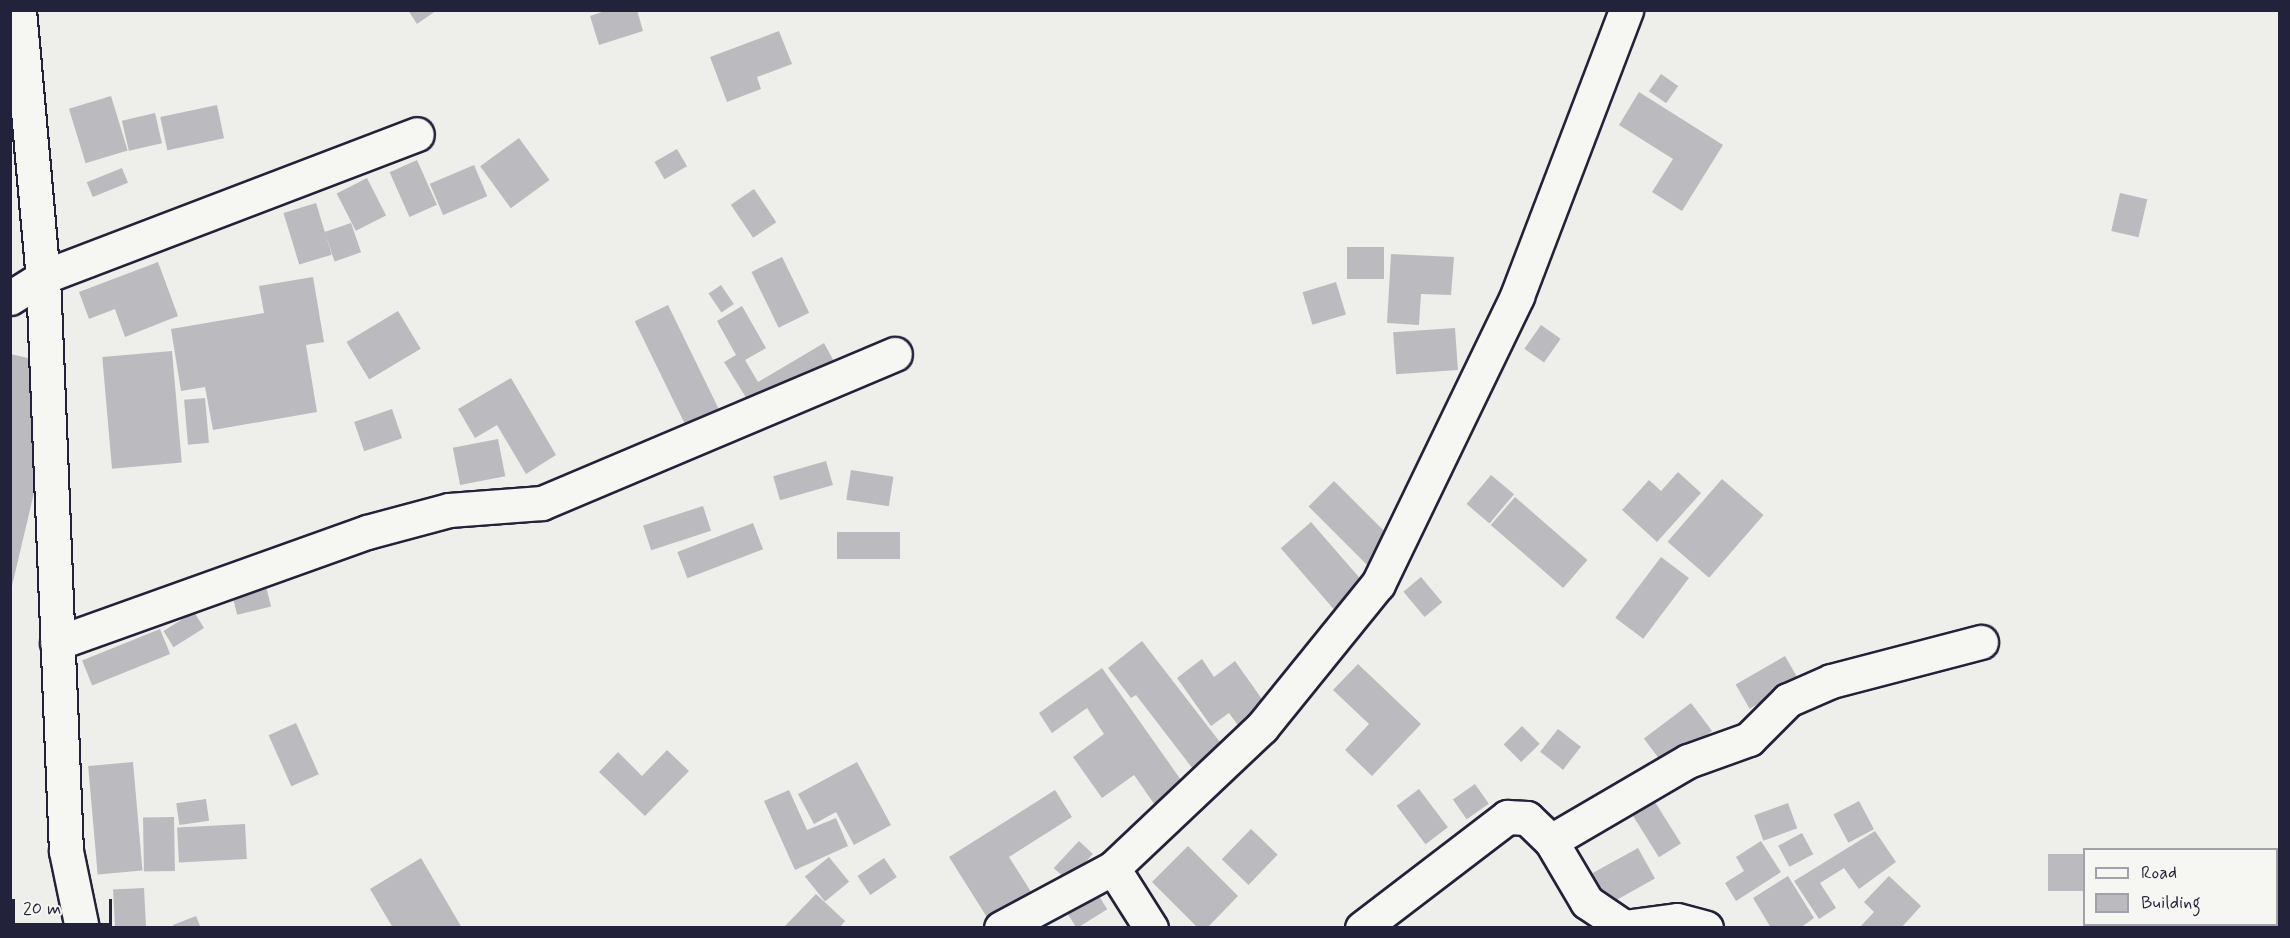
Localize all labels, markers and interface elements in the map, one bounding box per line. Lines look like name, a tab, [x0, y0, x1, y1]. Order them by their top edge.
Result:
legend	[2083, 848, 2278, 926]
text: Road	[2141, 861, 2177, 885]
scale bar	[15, 887, 116, 925]
text: Building	[2141, 891, 2201, 915]
text: 20 m	[23, 897, 61, 921]

